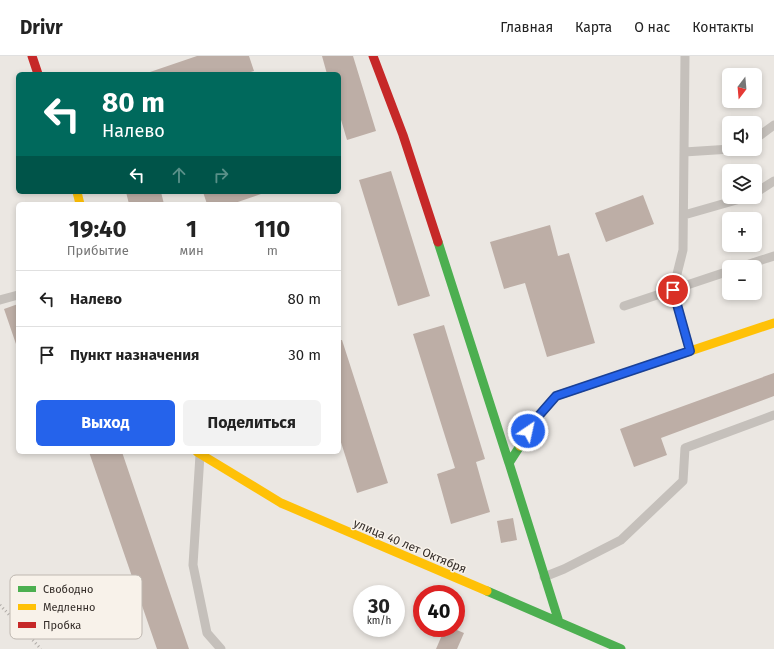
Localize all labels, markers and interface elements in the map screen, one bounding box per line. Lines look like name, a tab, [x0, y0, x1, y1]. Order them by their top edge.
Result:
text: Drivr	[20, 16, 63, 39]
text: Главная	[500, 19, 553, 36]
text: Карта	[575, 19, 612, 36]
text: О нас	[634, 19, 670, 36]
text: Контакты	[692, 19, 754, 36]
north arrow	[722, 68, 762, 108]
map controls	[722, 68, 762, 300]
text: 80 m	[102, 86, 165, 119]
icon: left	[36, 88, 88, 140]
button: sound	[722, 116, 762, 156]
text: Налево	[102, 120, 165, 142]
icon: left	[126, 164, 148, 186]
icon: ahead	[168, 164, 190, 186]
icon: right	[210, 164, 232, 186]
button: layers	[722, 164, 762, 204]
button: +	[722, 212, 762, 252]
text: 19:40	[69, 215, 127, 243]
text: 1	[186, 215, 197, 243]
text: 110	[254, 215, 290, 243]
text: Прибытие	[67, 243, 129, 258]
text: мин	[180, 243, 204, 258]
text: m	[267, 243, 278, 258]
button: −	[722, 260, 762, 300]
pin	[656, 273, 690, 307]
icon: arrive	[662, 279, 684, 301]
icon: left	[36, 288, 58, 310]
text: Налево	[70, 290, 122, 308]
text: 80 m	[288, 290, 321, 308]
icon: arrive	[36, 344, 58, 366]
text: Пункт назначения	[70, 346, 199, 364]
text: 30 m	[288, 346, 321, 364]
button: Выход	[36, 400, 175, 446]
button: Поделиться	[183, 400, 321, 446]
position arrow	[507, 410, 549, 452]
street label: улица 40 лет Октября	[351, 516, 469, 576]
legend	[10, 575, 142, 639]
text: Свободно	[43, 583, 93, 596]
speed limit sign: 40	[413, 585, 465, 637]
text: 30	[368, 594, 390, 618]
text: Медленно	[43, 601, 95, 614]
text: km/h	[367, 615, 391, 627]
text: Пробка	[43, 619, 81, 632]

